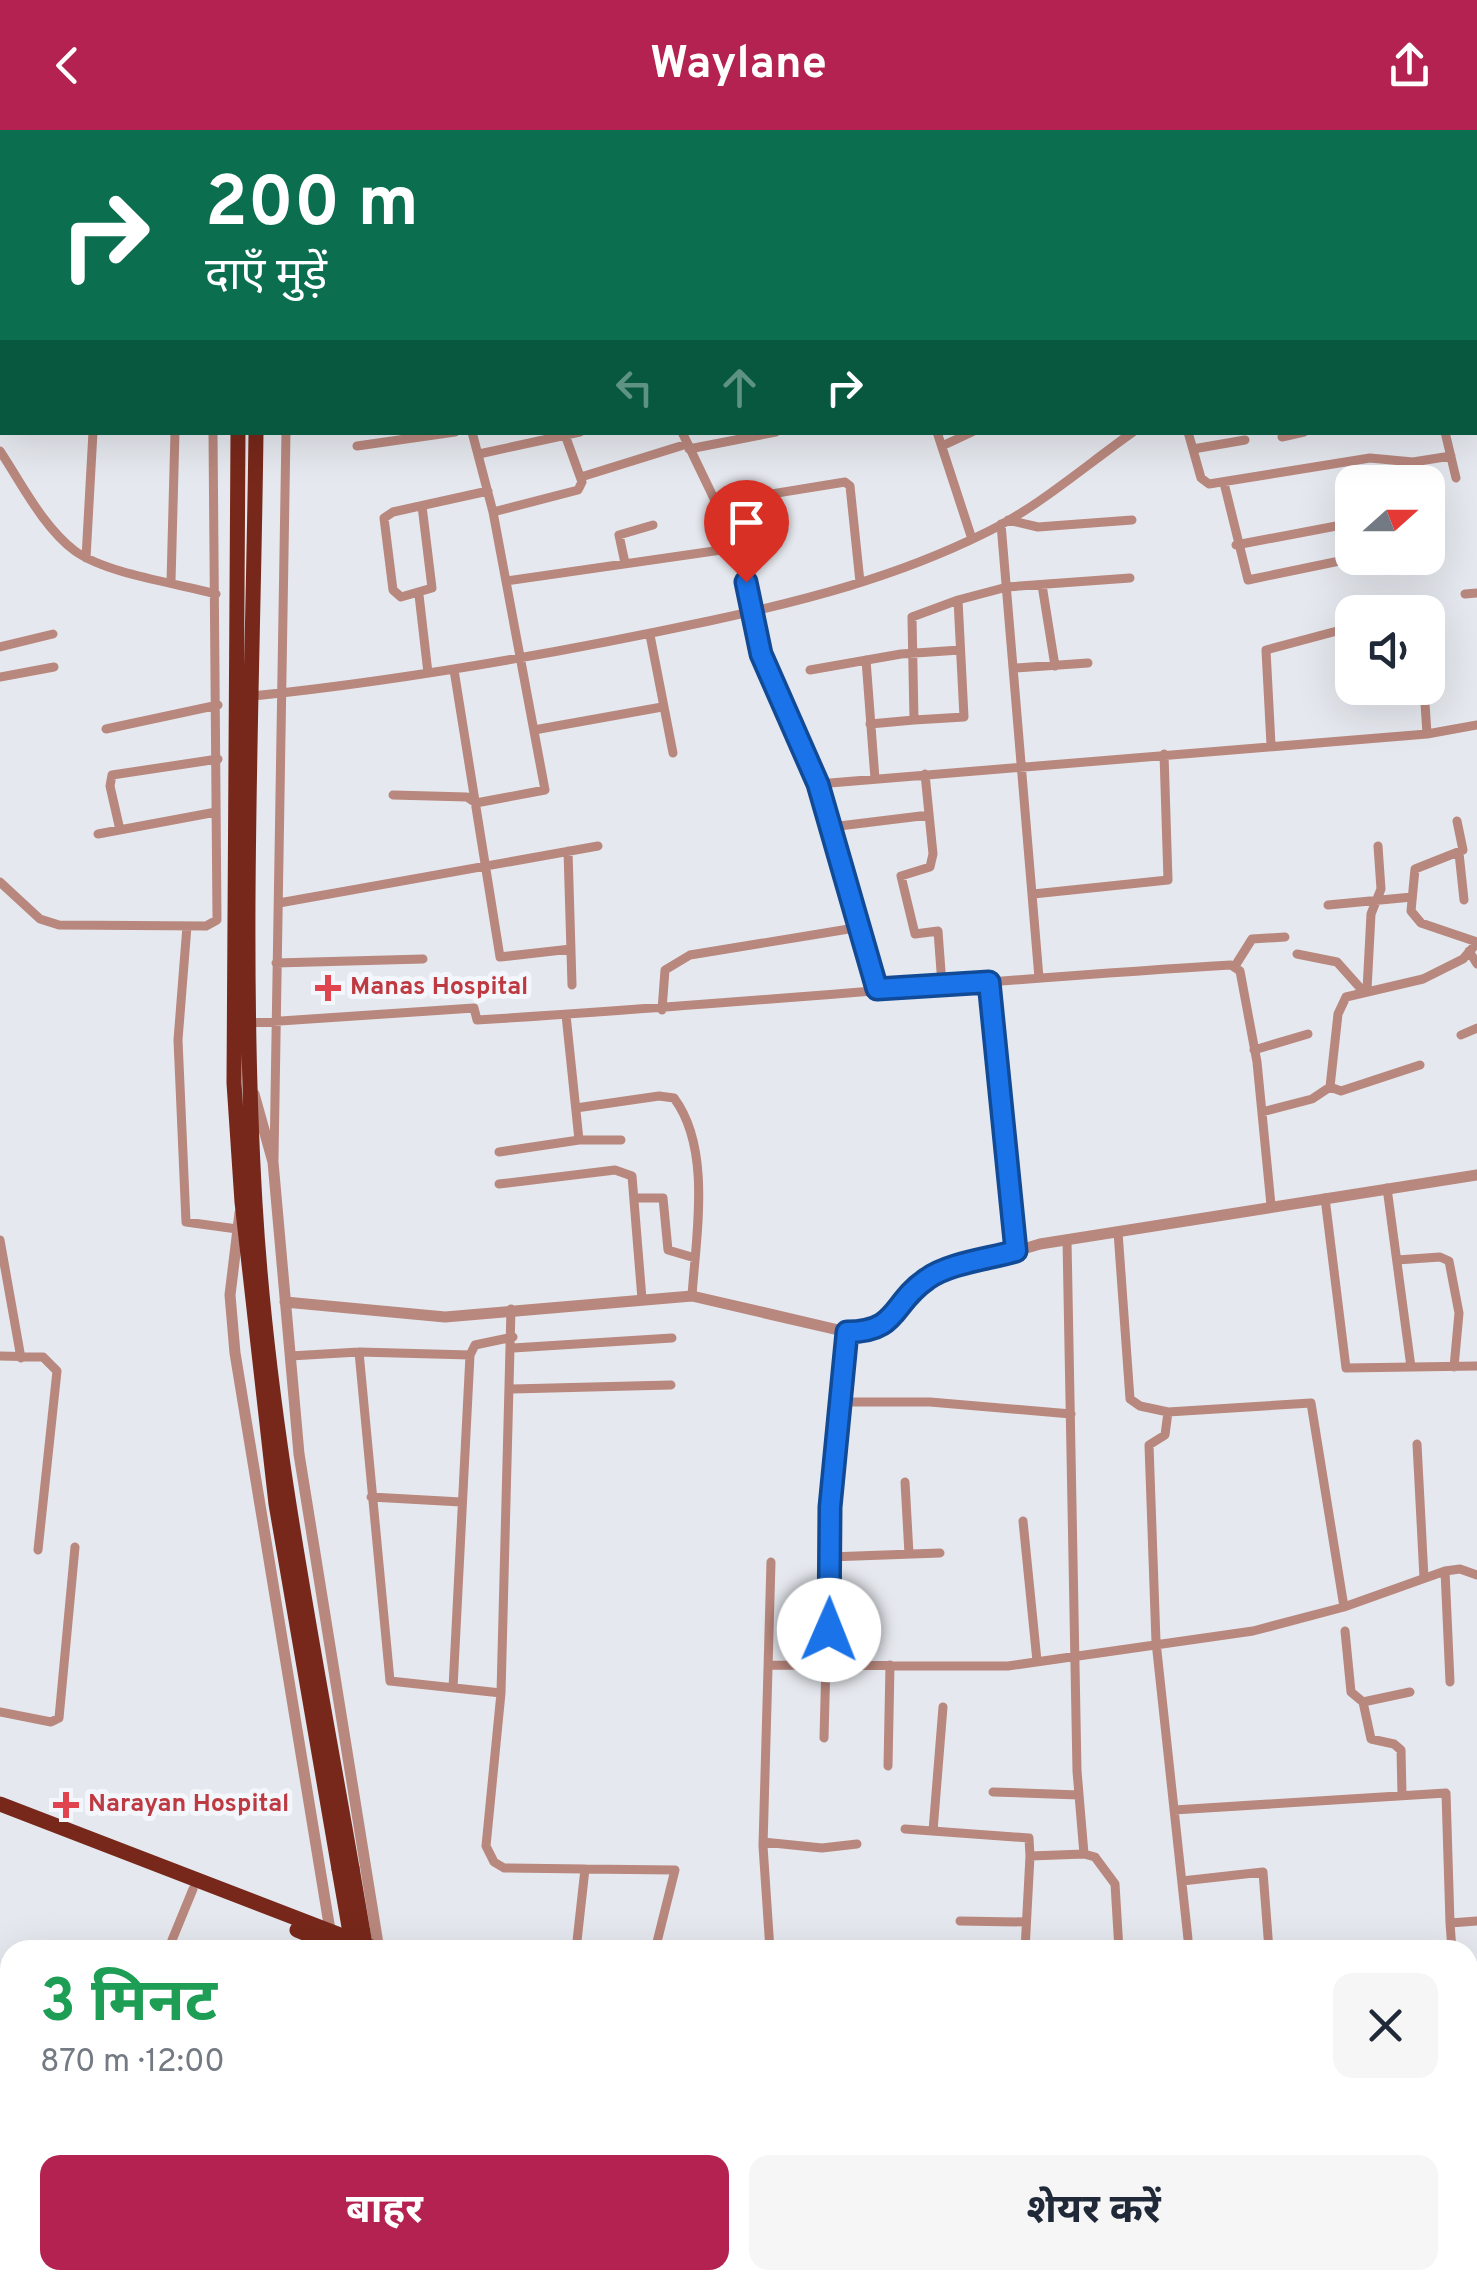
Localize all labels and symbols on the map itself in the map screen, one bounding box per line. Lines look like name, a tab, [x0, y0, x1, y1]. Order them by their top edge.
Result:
north arrow	[1335, 465, 1445, 575]
pin	[704, 480, 789, 583]
place label: Manas Hospital	[350, 972, 528, 1004]
marker: Manas Hospital	[315, 975, 341, 1001]
position arrow	[777, 1578, 881, 1682]
place label: Narayan Hospital	[88, 1789, 289, 1821]
marker: Narayan Hospital	[53, 1792, 79, 1818]

